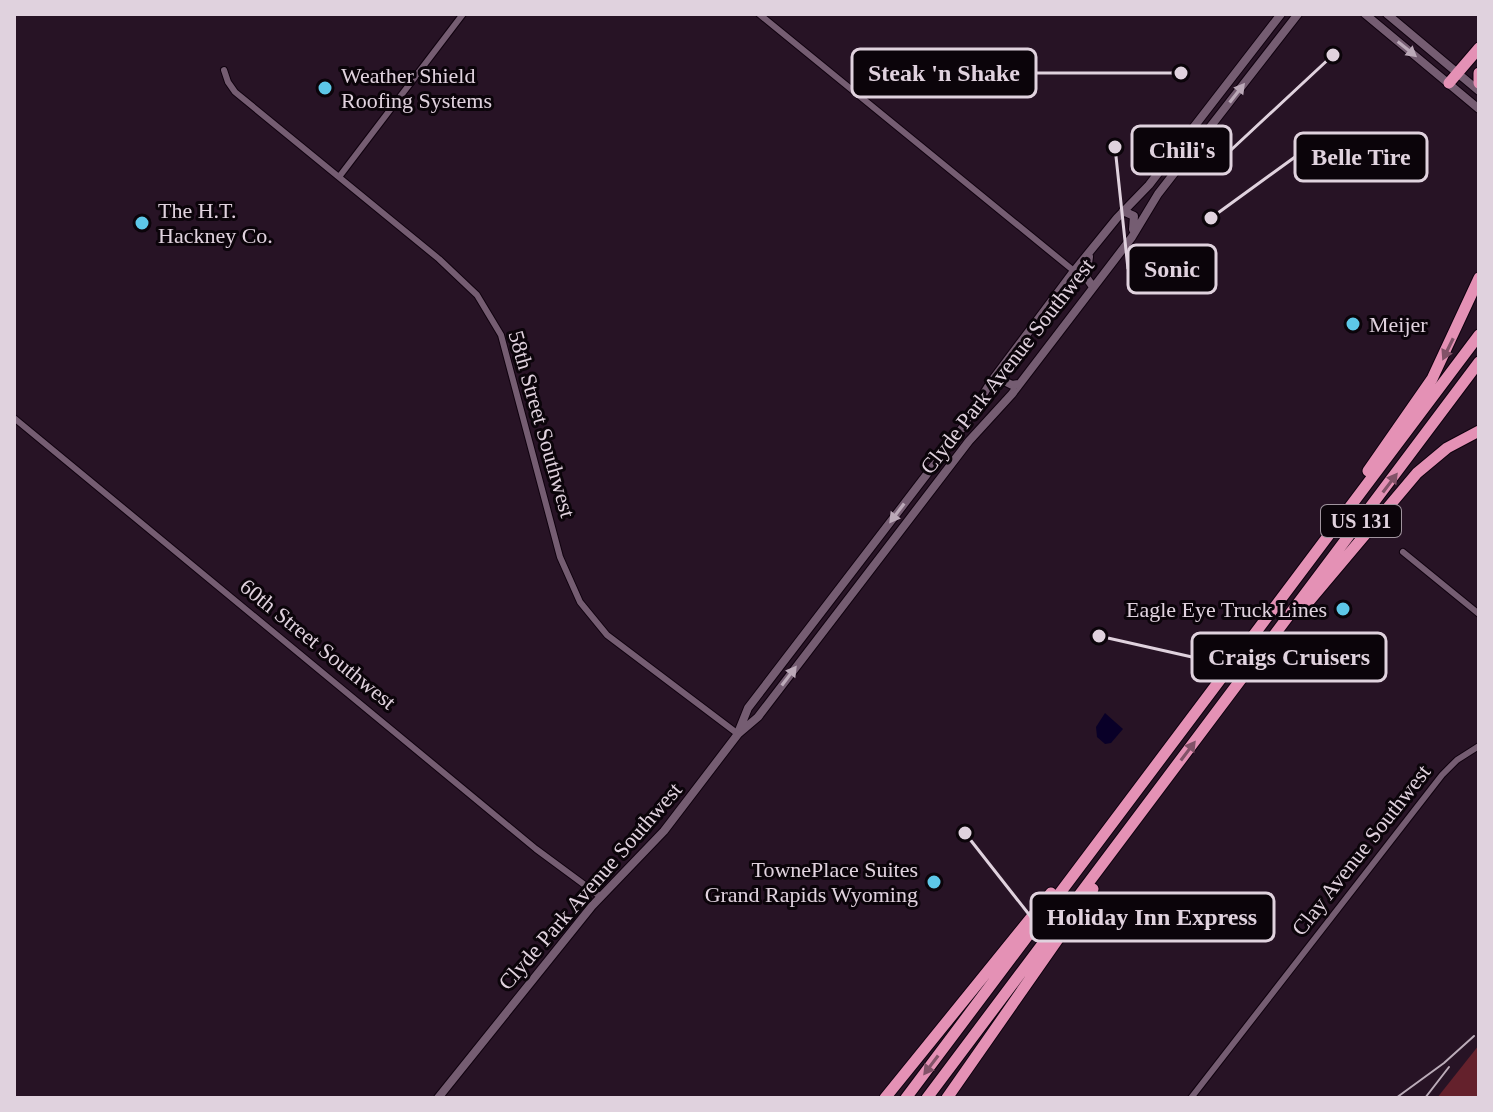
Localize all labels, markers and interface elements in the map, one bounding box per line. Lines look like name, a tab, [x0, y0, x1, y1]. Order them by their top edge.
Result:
one-way arrow	[1397, 40, 1417, 56]
callout: Steak 'n Shake	[852, 49, 1036, 97]
text: Steak 'n Shake	[868, 60, 1020, 86]
place label: Weather Shield Roofing Systems	[341, 63, 492, 113]
marker: Weather Shield Roofing Systems	[316, 79, 334, 97]
one-way arrow	[1228, 83, 1244, 103]
callout: Chili's	[1132, 126, 1231, 174]
callout: Belle Tire	[1295, 133, 1427, 181]
text: Chili's	[1149, 137, 1215, 163]
text: Belle Tire	[1311, 144, 1411, 170]
place label: The H.T. Hackney Co.	[158, 198, 273, 248]
marker: The H.T. Hackney Co.	[133, 214, 151, 232]
callout: Sonic	[1128, 245, 1216, 293]
street label: Clyde Park Avenue Southwest	[915, 253, 1099, 479]
text: Sonic	[1144, 256, 1200, 282]
place label: Meijer	[1369, 312, 1428, 337]
marker: Meijer	[1344, 315, 1362, 333]
street label: 58th Street Southwest	[503, 328, 581, 520]
one-way arrow	[1441, 337, 1455, 361]
one-way arrow	[1381, 472, 1397, 493]
one-way arrow	[890, 503, 906, 524]
road number: US 131	[1321, 505, 1401, 537]
street label: 60th Street Southwest	[235, 574, 401, 714]
place label: Eagle Eye Truck Lines	[1126, 597, 1327, 622]
marker: Eagle Eye Truck Lines	[1334, 600, 1352, 618]
callout: Craigs Cruisers	[1192, 633, 1386, 681]
text: Craigs Cruisers	[1208, 644, 1370, 670]
one-way arrow	[781, 666, 797, 687]
one-way arrow	[1180, 741, 1196, 761]
street label: Clay Avenue Southwest	[1287, 760, 1435, 940]
street label: Clyde Park Avenue Southwest	[493, 777, 687, 995]
place label: TownePlace Suites Grand Rapids Wyoming	[705, 857, 918, 907]
marker: TownePlace Suites Grand Rapids Wyoming	[925, 873, 943, 891]
callout: Holiday Inn Express	[1031, 893, 1274, 941]
text: Holiday Inn Express	[1047, 904, 1257, 930]
one-way arrow	[923, 1055, 939, 1075]

